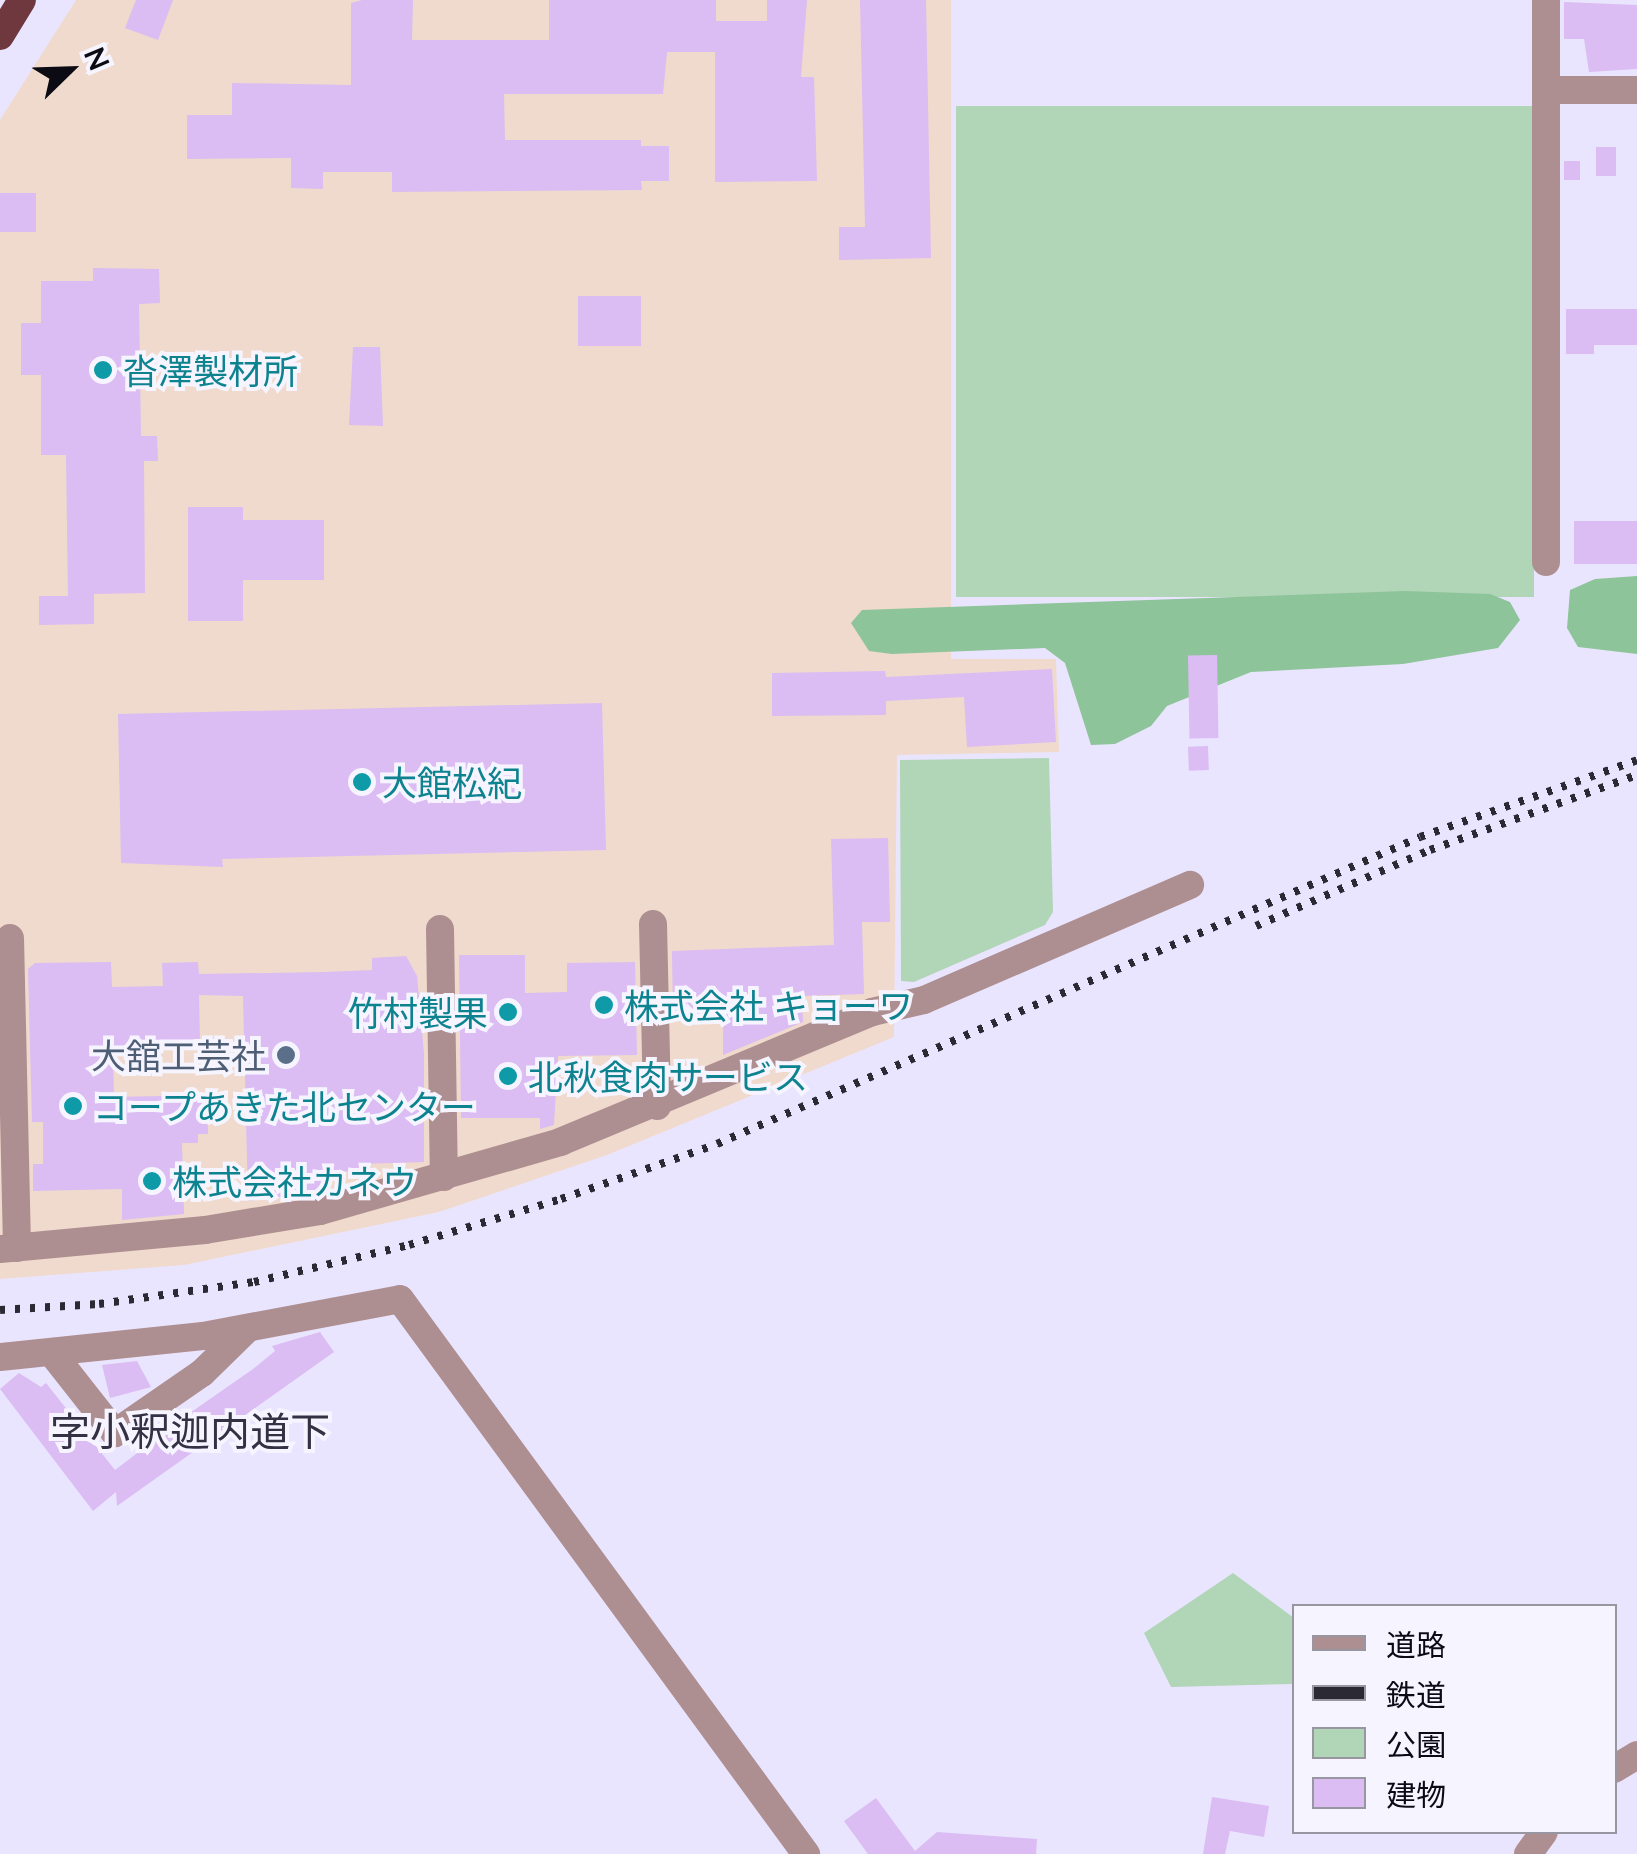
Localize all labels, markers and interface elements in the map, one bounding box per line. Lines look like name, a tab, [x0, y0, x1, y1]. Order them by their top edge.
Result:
north arrow	[20, 20, 120, 120]
text: N	[78, 42, 117, 75]
place label: 沓澤製材所	[123, 349, 298, 391]
marker: 沓澤製材所	[92, 359, 114, 381]
place label: 大館松紀	[382, 761, 522, 803]
marker: 大館松紀	[351, 771, 373, 793]
place label: 株式会社 キョーワ	[624, 984, 913, 1026]
place label: 竹村製果	[348, 991, 488, 1033]
marker: 株式会社 キョーワ	[593, 994, 615, 1016]
marker: 竹村製果	[497, 1001, 519, 1023]
place label: 大舘工芸社	[91, 1034, 266, 1076]
marker: 大舘工芸社	[275, 1044, 297, 1066]
place label: 北秋食肉サービス	[528, 1055, 808, 1097]
marker: 北秋食肉サービス	[497, 1065, 519, 1087]
place label: コープあきた北センター	[93, 1085, 478, 1127]
marker: コープあきた北センター	[62, 1095, 84, 1117]
place label: 株式会社カネウ	[172, 1160, 417, 1202]
marker: 株式会社カネウ	[141, 1170, 163, 1192]
district label: 字小釈迦内道下	[50, 1407, 330, 1455]
legend	[1292, 1604, 1617, 1834]
text: 道路	[1386, 1626, 1446, 1662]
text: 鉄道	[1386, 1676, 1446, 1712]
text: 公園	[1386, 1726, 1446, 1762]
text: 建物	[1386, 1776, 1446, 1812]

